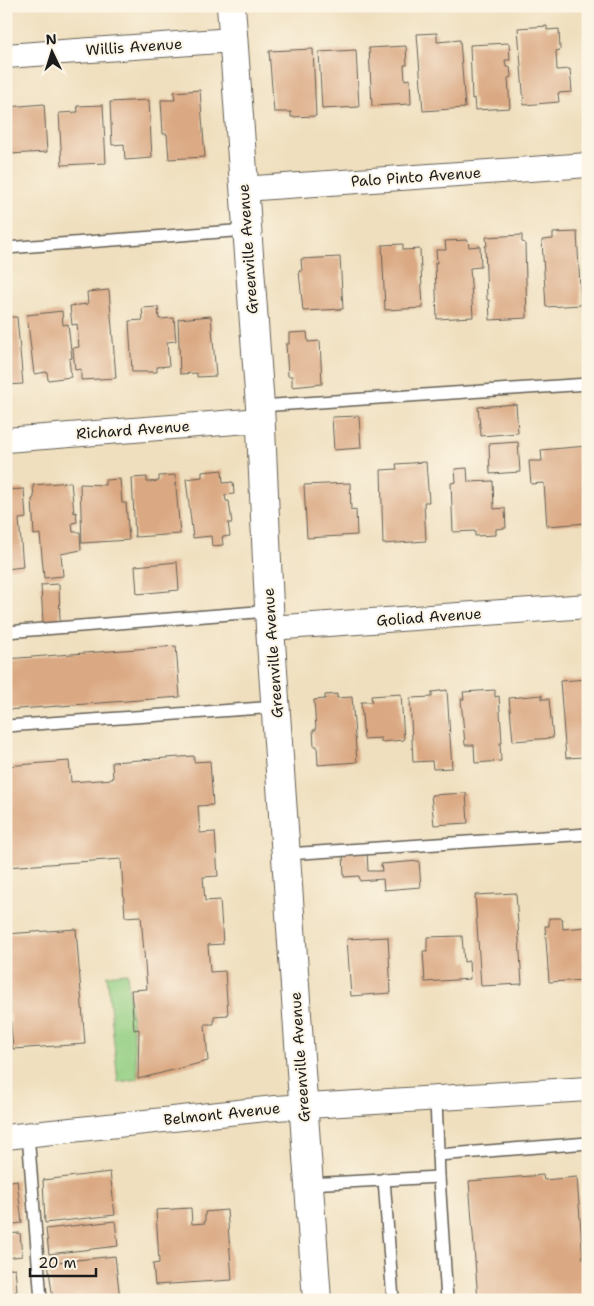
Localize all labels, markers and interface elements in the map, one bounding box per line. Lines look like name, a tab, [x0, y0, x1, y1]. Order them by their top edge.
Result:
north arrow	[28, 28, 78, 78]
text: N	[45, 30, 57, 48]
street label: Willis Avenue	[85, 34, 183, 60]
street label: Palo Pinto Avenue	[350, 162, 482, 192]
street label: Greenville Avenue	[233, 183, 263, 315]
street label: Richard Avenue	[75, 416, 191, 444]
street label: Greenville Avenue	[258, 587, 288, 719]
street label: Goliad Avenue	[376, 603, 482, 631]
street label: Greenville Avenue	[285, 991, 315, 1123]
street label: Belmont Avenue	[163, 1098, 281, 1130]
scale bar	[30, 1246, 96, 1278]
text: 20 m	[38, 1253, 77, 1273]

